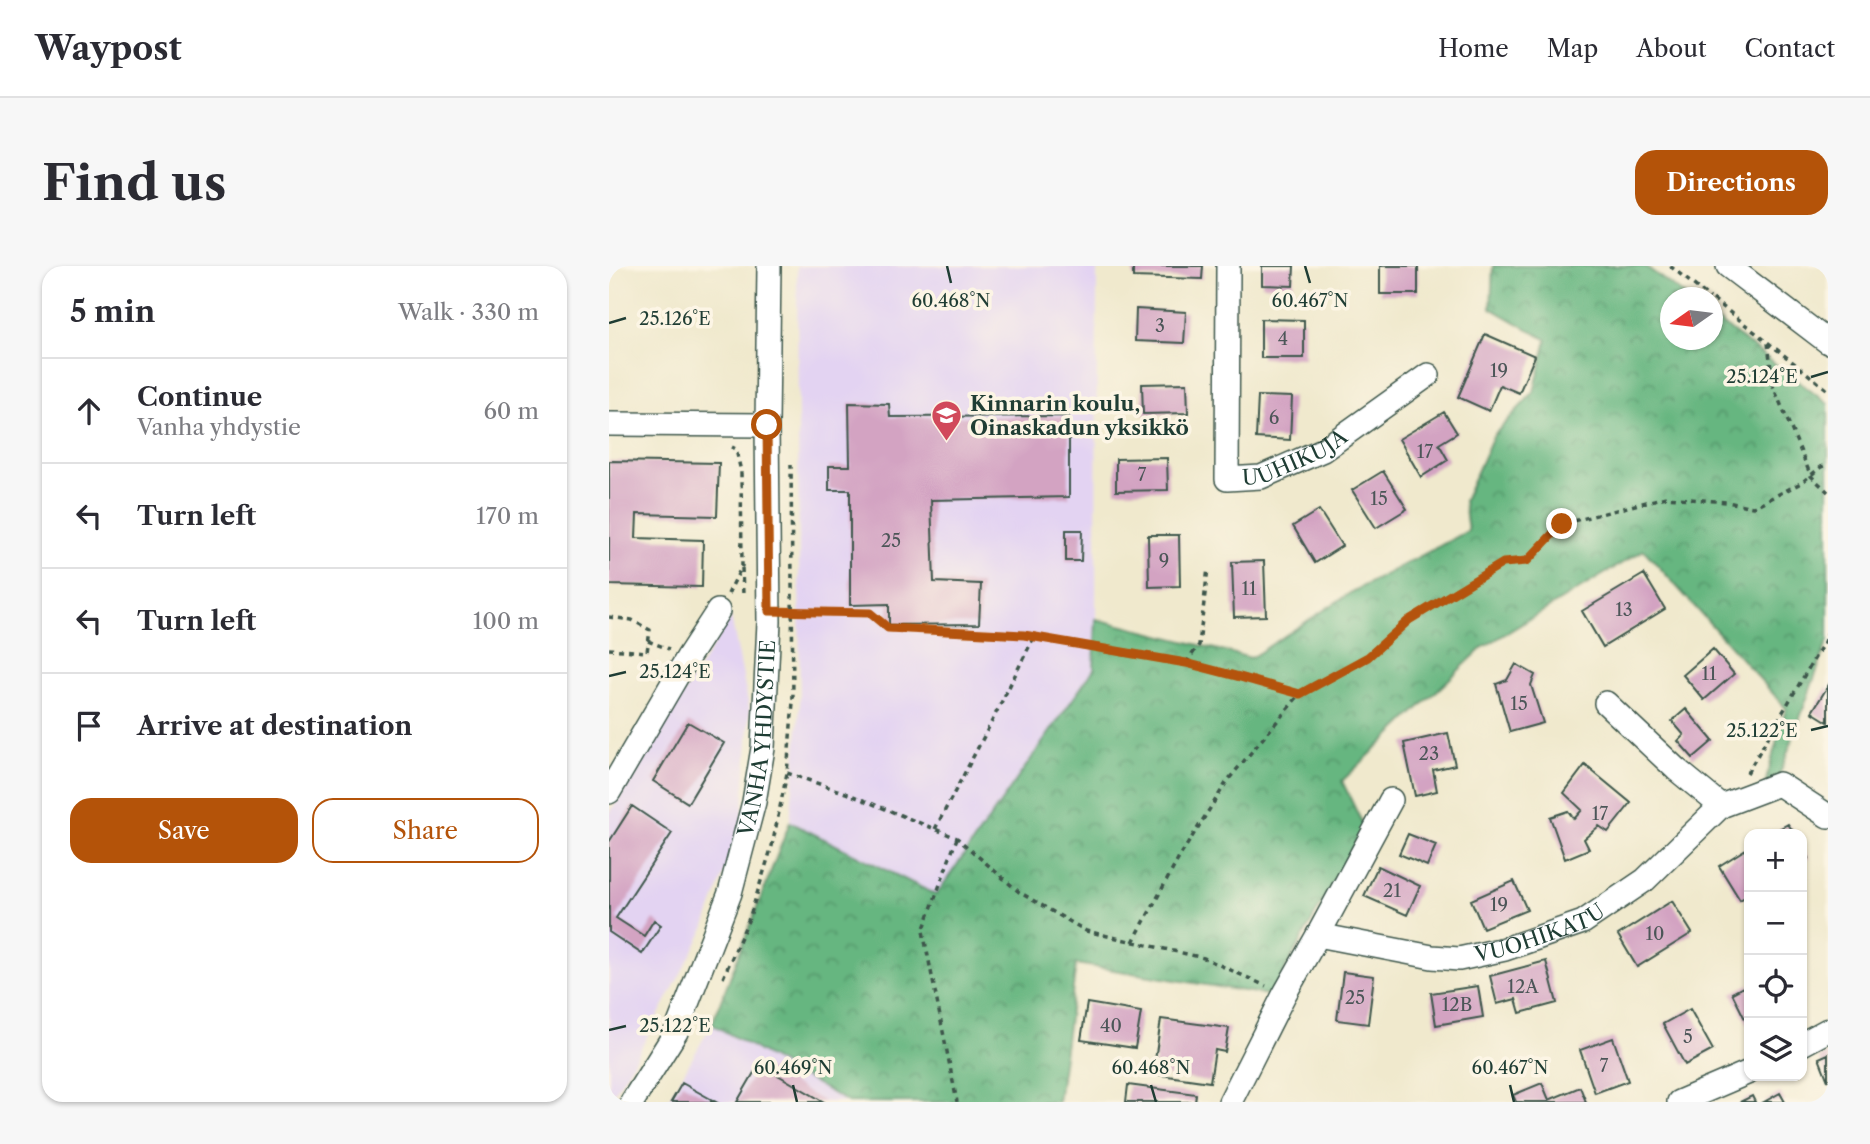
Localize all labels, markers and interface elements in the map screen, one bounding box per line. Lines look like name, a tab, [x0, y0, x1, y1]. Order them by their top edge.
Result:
text: Waypost	[35, 28, 182, 69]
text: Home	[1438, 34, 1509, 63]
text: Map	[1547, 34, 1598, 63]
text: About	[1636, 34, 1707, 63]
text: Contact	[1745, 34, 1835, 63]
button: Directions	[1635, 150, 1828, 215]
text: Find us	[42, 152, 226, 213]
north arrow	[1660, 287, 1723, 350]
text: 60.468°N	[912, 290, 991, 312]
text: 60.467°N	[1272, 290, 1349, 312]
text: 5 min	[70, 293, 155, 330]
text: Walk · 330 m	[398, 298, 539, 326]
text: 25.126°E	[639, 308, 711, 330]
house number: 3	[1155, 315, 1165, 337]
house number: 4	[1278, 328, 1288, 350]
house number: 19	[1490, 360, 1508, 382]
text: 25.124°E	[1726, 366, 1798, 388]
text: Continue	[137, 381, 262, 413]
place label: Kinnarin koulu, Oinaskadun yksikkö	[970, 391, 1189, 440]
icon: ahead	[70, 392, 108, 430]
text: 60 m	[483, 397, 539, 425]
school or university icon: Kinnarin koulu, Oinaskadun yksikkö	[930, 399, 964, 443]
house number: 6	[1269, 407, 1279, 429]
route start	[751, 409, 782, 440]
text: Vanha yhdystie	[137, 413, 301, 441]
street label: UUHIKUJA	[1241, 423, 1352, 490]
house number: 17	[1417, 441, 1433, 463]
house number: 7	[1138, 464, 1147, 486]
house number: 15	[1370, 488, 1388, 510]
icon: left	[70, 497, 108, 535]
text: Turn left	[137, 500, 256, 532]
text: 170 m	[476, 502, 539, 530]
route end	[1546, 508, 1577, 539]
house number: 25	[881, 530, 901, 552]
house number: 9	[1159, 550, 1169, 572]
house number: 11	[1241, 578, 1257, 600]
house number: 13	[1615, 599, 1633, 621]
icon: left	[70, 602, 108, 640]
text: Turn left	[137, 605, 256, 637]
text: 100 m	[473, 607, 539, 635]
street label: VANHA YHDYSTIE	[732, 639, 780, 840]
text: 25.124°E	[639, 661, 711, 683]
house number: 11	[1701, 663, 1717, 685]
house number: 15	[1510, 693, 1528, 715]
icon: arrive	[70, 707, 108, 745]
text: Arrive at destination	[137, 710, 412, 742]
text: 25.122°E	[1726, 720, 1798, 742]
house number: 23	[1419, 743, 1439, 765]
button: Save	[70, 798, 298, 863]
button: Share	[312, 798, 539, 863]
house number: 17	[1592, 803, 1608, 825]
map controls	[1744, 829, 1807, 1081]
button: +	[1744, 829, 1807, 892]
house number: 21	[1383, 880, 1401, 902]
button: −	[1744, 892, 1807, 955]
house number: 19	[1490, 894, 1508, 916]
street label: VUOHIKATU	[1471, 898, 1609, 967]
house number: 10	[1646, 923, 1664, 945]
button: locate	[1744, 955, 1807, 1018]
house number: 12A	[1507, 976, 1539, 998]
house number: 25	[1345, 987, 1365, 1009]
house number: 12B	[1442, 994, 1472, 1016]
text: 25.122°E	[639, 1015, 711, 1037]
house number: 40	[1100, 1015, 1122, 1037]
button: layers	[1744, 1018, 1807, 1081]
house number: 5	[1683, 1026, 1693, 1048]
house number: 7	[1600, 1055, 1609, 1077]
text: 60.469°N	[754, 1057, 832, 1079]
text: 60.468°N	[1112, 1057, 1191, 1079]
text: 60.467°N	[1472, 1057, 1549, 1079]

